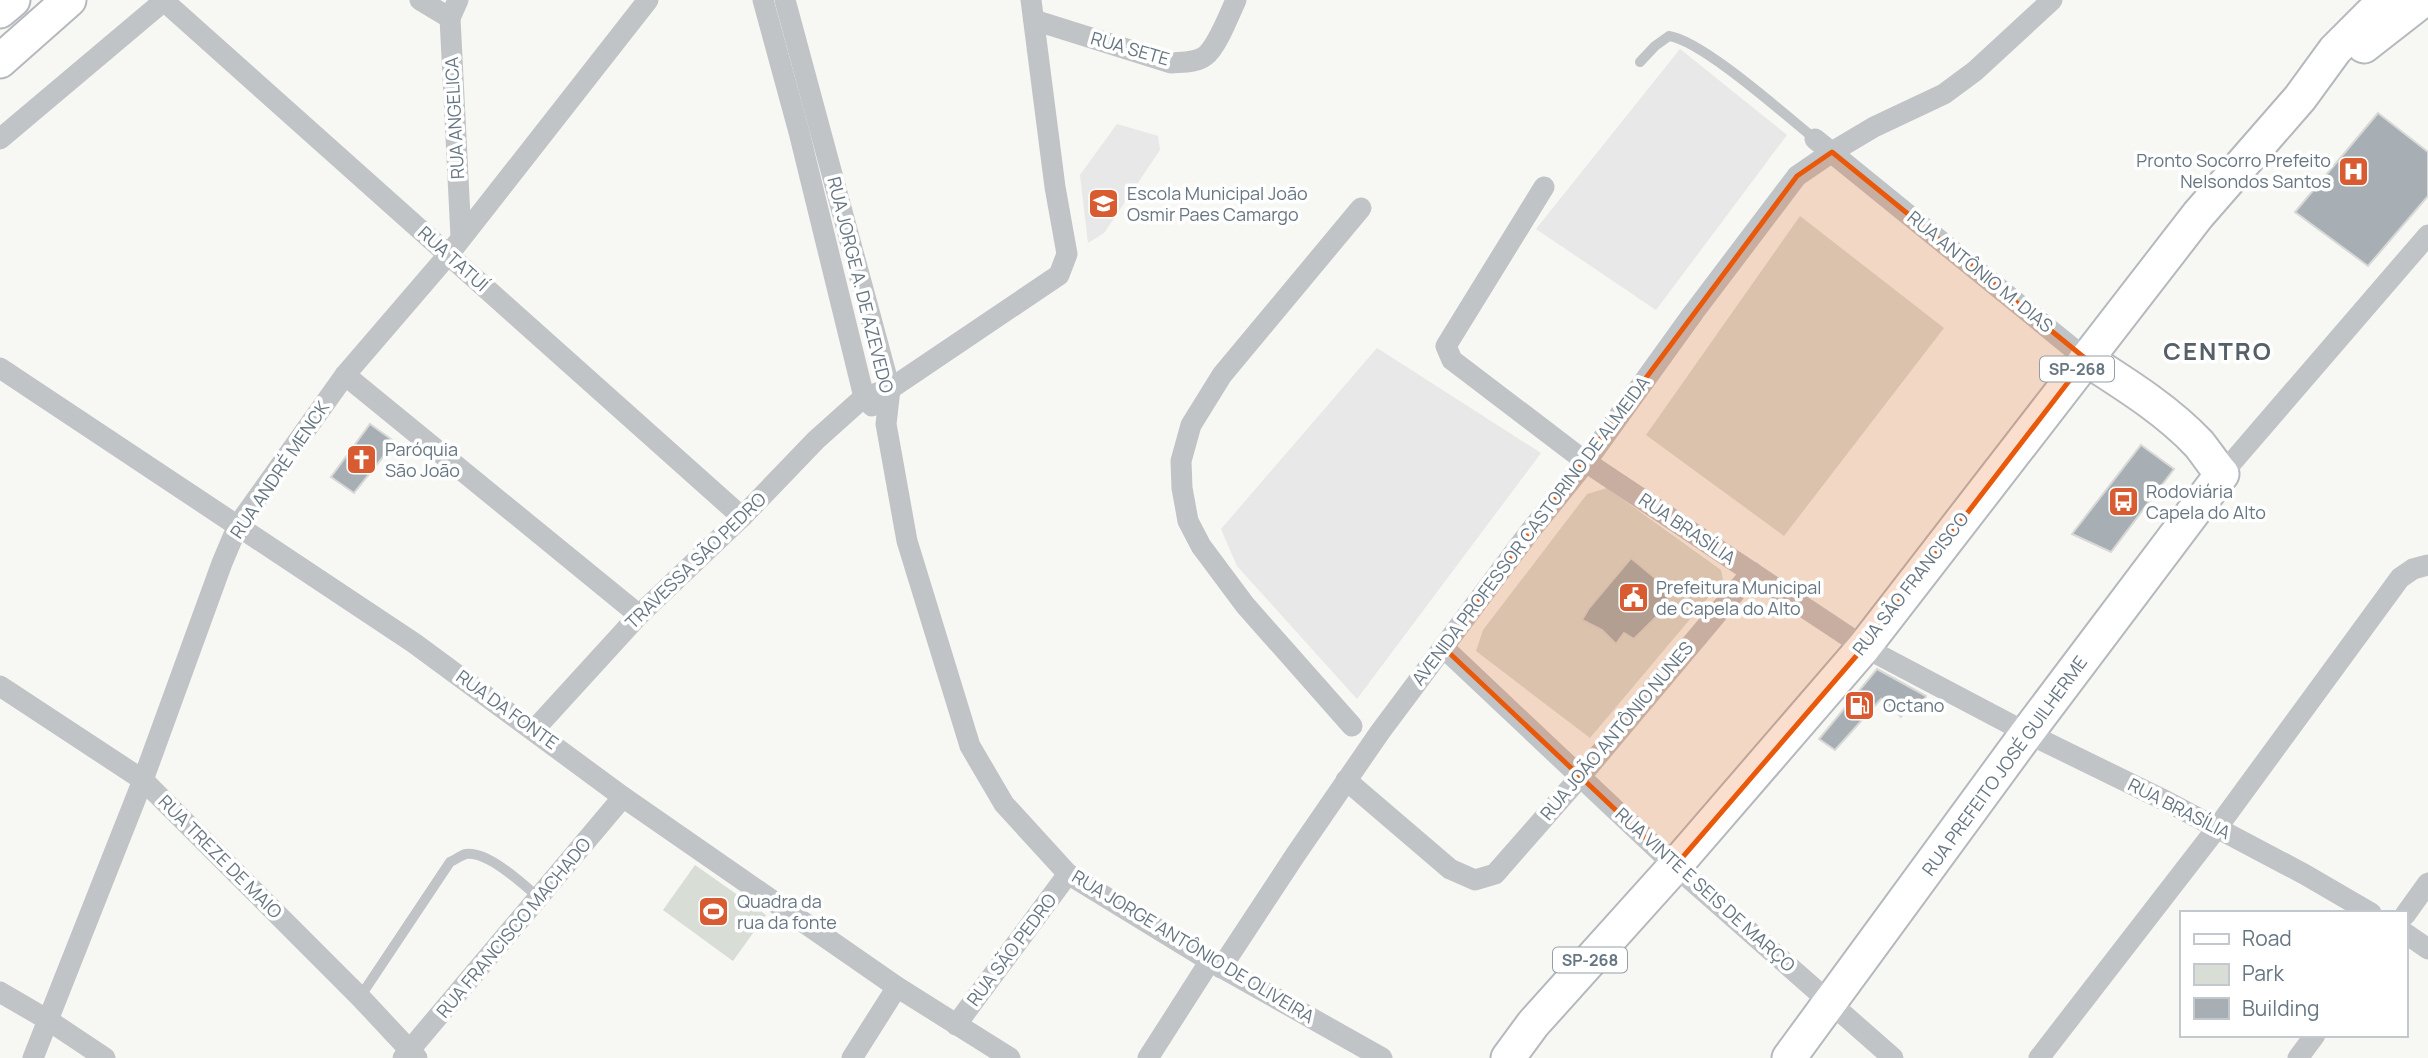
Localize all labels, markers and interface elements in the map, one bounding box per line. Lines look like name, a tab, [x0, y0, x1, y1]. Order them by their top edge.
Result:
street label: RUA SETE	[1088, 25, 1172, 71]
street label: RUA ANGELICA	[439, 56, 469, 180]
place label: Pronto Socorro Prefeito Nelsondos Santos	[2136, 148, 2331, 193]
hospital icon: Pronto Socorro Prefeito Nelsondos Santos	[2337, 154, 2371, 188]
street label: RUA JORGE A. DE AZEVEDO	[822, 174, 899, 395]
place label: Escola Municipal João Osmir Paes Camargo	[1127, 181, 1308, 226]
school or university icon: Escola Municipal João Osmir Paes Camargo	[1087, 187, 1121, 221]
street label: RUA ANTÔNIO M. DIAS	[1903, 205, 2058, 337]
street label: RUA TATUÍ	[413, 220, 494, 296]
district label: CENTRO	[2163, 334, 2273, 367]
road number: SP-268	[2040, 356, 2114, 382]
street label: AVENIDA PROFESSOR CASTORINO DE ALMEIDA	[1406, 370, 1655, 690]
street label: RUA ANDRÉ MENCK	[224, 396, 334, 543]
place label: Paróquia São João	[385, 437, 460, 482]
church icon: Paróquia São João	[345, 443, 379, 477]
place label: Rodoviária Capela do Alto	[2146, 479, 2266, 524]
bus stop icon: Rodoviária Capela do Alto	[2106, 485, 2140, 519]
street label: TRAVESSA SÃO PEDRO	[620, 487, 771, 634]
street label: RUA BRASÍLIA	[1634, 487, 1741, 570]
street label: RUA SÃO FRANCISCO	[1847, 507, 1974, 660]
place label: Prefeitura Municipal de Capela do Alto	[1656, 575, 1822, 620]
public building icon: Prefeitura Municipal de Capela do Alto	[1616, 581, 1650, 615]
street label: RUA JOÃO ANTÔNIO NUNES	[1534, 636, 1698, 825]
street label: RUA PREFEITO JOSÉ GUILHERME	[1916, 651, 2092, 880]
street label: RUA DA FONTE	[452, 664, 563, 754]
fuel station icon: Octano	[1843, 689, 1877, 723]
place label: Octano	[1883, 693, 1944, 717]
street label: RUA BRASÍLIA	[2124, 772, 2235, 844]
street label: RUA TREZE DE MAIO	[154, 789, 288, 923]
street label: RUA VINTE E SEIS DE MARÇO	[1611, 802, 1801, 977]
street label: RUA FRANCISCO MACHADO	[431, 832, 596, 1022]
street label: RUA JORGE ANTÔNIO DE OLIVEIRA	[1068, 864, 1320, 1029]
street label: RUA SÃO PEDRO	[961, 888, 1061, 1010]
place label: Quadra da rua da fonte	[737, 889, 837, 934]
sports icon: Quadra da rua da fonte	[697, 895, 731, 929]
legend	[2180, 911, 2407, 1037]
text: Road	[2242, 924, 2292, 952]
road number: SP-268	[1553, 948, 1627, 972]
text: Park	[2242, 959, 2284, 987]
text: Building	[2242, 994, 2319, 1022]

